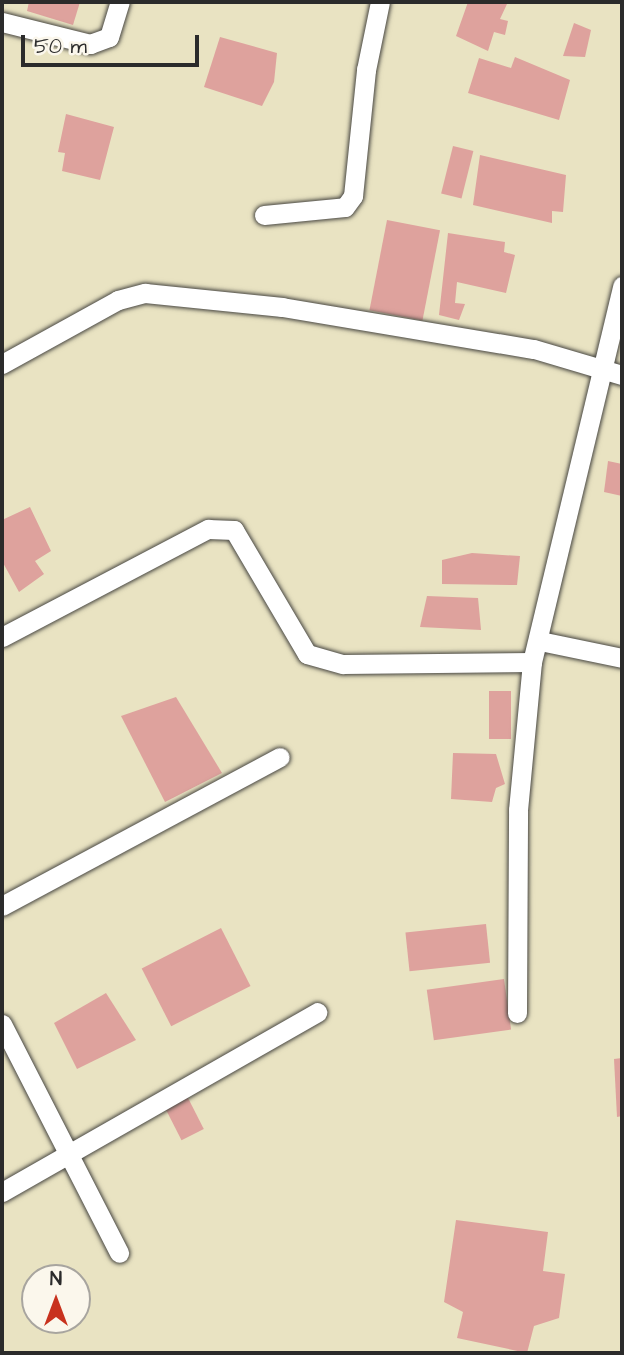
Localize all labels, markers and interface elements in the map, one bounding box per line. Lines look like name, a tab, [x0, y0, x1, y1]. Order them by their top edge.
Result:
scale bar	[24, 21, 203, 65]
text: 50 m	[34, 32, 87, 61]
north arrow	[21, 1264, 91, 1334]
text: N	[50, 1266, 62, 1293]

